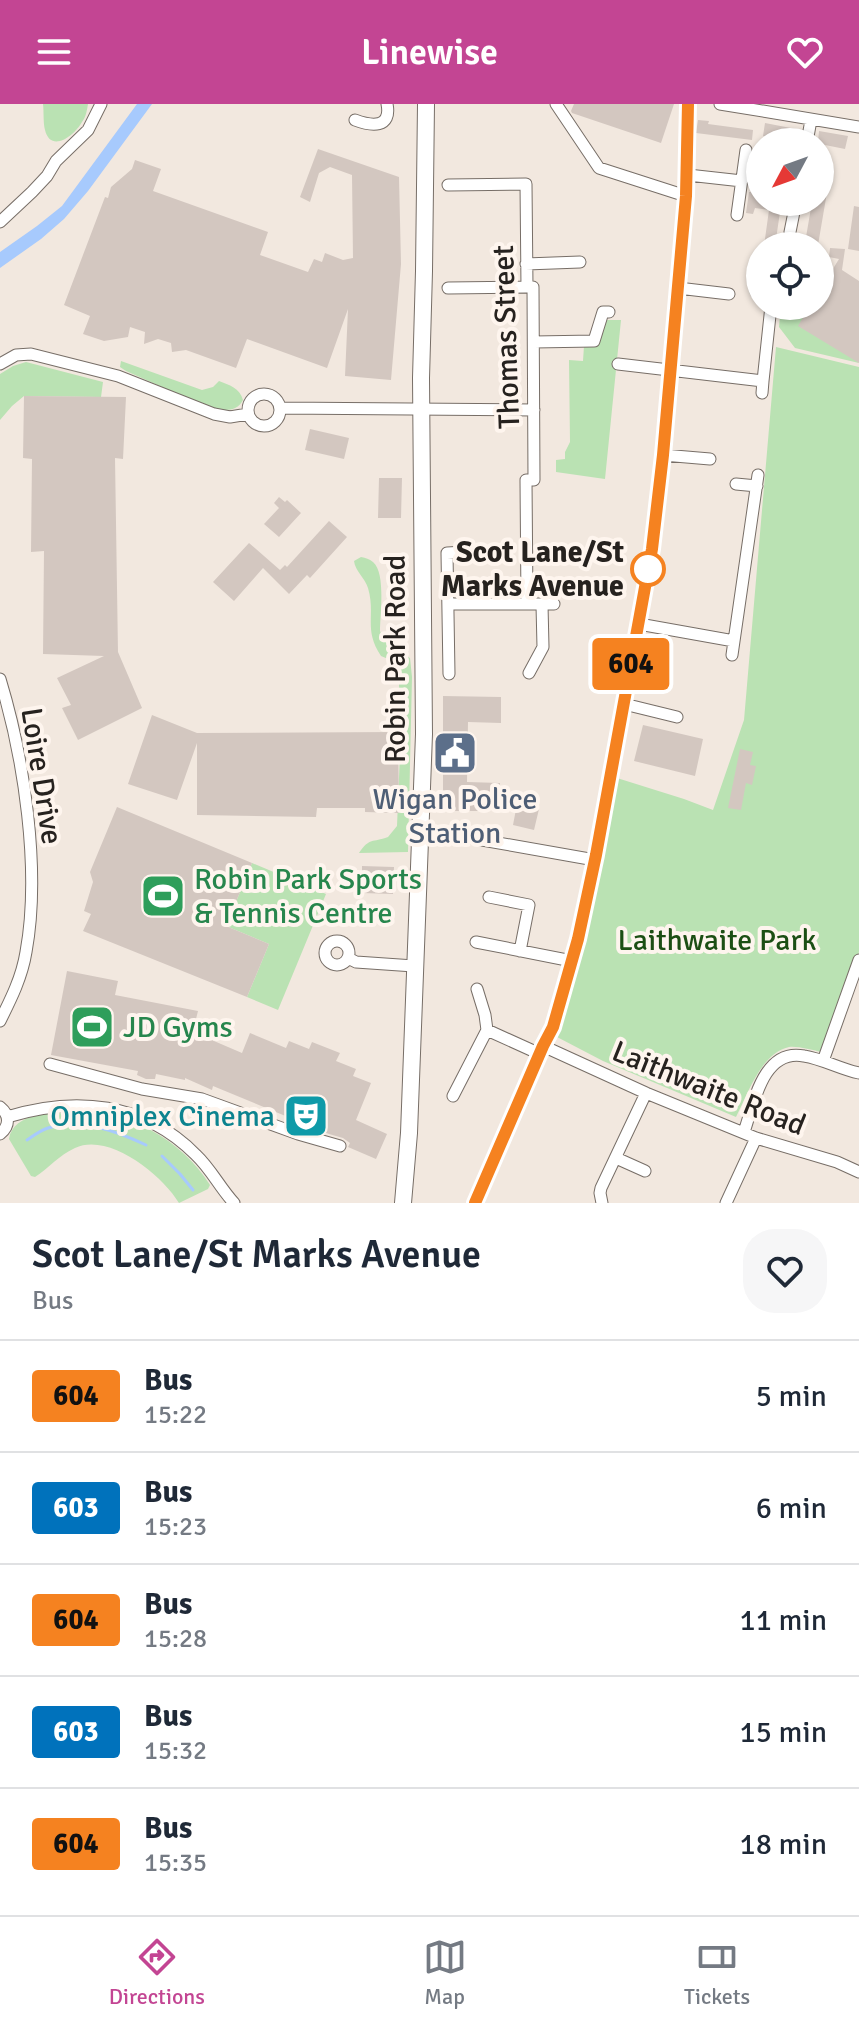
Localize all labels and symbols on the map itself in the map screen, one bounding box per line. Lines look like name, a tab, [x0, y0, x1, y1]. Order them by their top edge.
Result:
north arrow	[746, 128, 834, 216]
street label: Thomas Street	[485, 245, 528, 429]
place label: Scot Lane/St Marks Avenue	[441, 534, 624, 605]
marker: Scot Lane/St Marks Avenue	[631, 552, 665, 586]
street label: Robin Park Road	[377, 555, 414, 763]
line badge: 604	[585, 638, 677, 690]
street label: Loire Drive	[12, 705, 71, 847]
public building icon: Wigan Police Station	[431, 729, 479, 777]
place label: Wigan Police Station	[372, 781, 538, 852]
place label: Robin Park Sports & Tennis Centre	[194, 861, 422, 932]
sports icon: Robin Park Sports & Tennis Centre	[139, 872, 187, 920]
park label: Laithwaite Park	[617, 922, 817, 959]
sports icon: JD Gyms	[68, 1003, 116, 1051]
place label: JD Gyms	[123, 1009, 233, 1046]
street label: Laithwaite Road	[607, 1033, 811, 1144]
theatre icon: Omniplex Cinema	[282, 1092, 330, 1140]
place label: Omniplex Cinema	[50, 1098, 275, 1135]

